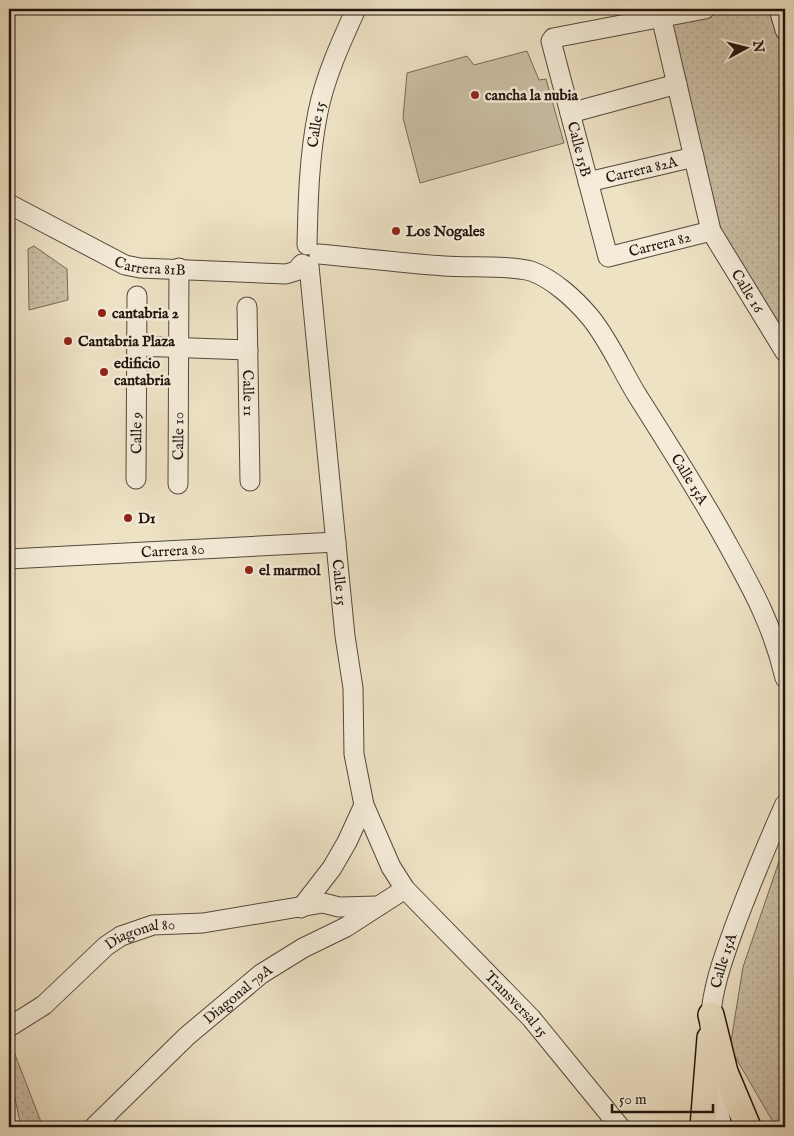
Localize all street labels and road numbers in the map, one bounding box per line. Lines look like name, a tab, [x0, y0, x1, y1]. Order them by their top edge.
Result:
street label: Calle 15	[303, 99, 330, 149]
street label: Calle 15B	[563, 119, 595, 179]
street label: Carrera 82A	[604, 152, 680, 188]
street label: Carrera 82	[627, 227, 693, 261]
street label: Carrera 81B	[111, 252, 186, 280]
street label: Calle 16	[727, 266, 768, 317]
street label: Calle 11	[238, 369, 258, 417]
street label: Calle 9	[127, 412, 146, 454]
street label: Calle 10	[169, 412, 188, 460]
street label: Calle 15A	[666, 450, 713, 509]
street label: Carrera 80	[141, 540, 205, 562]
street label: Calle 15	[328, 558, 351, 607]
street label: Diagonal 80	[101, 915, 176, 954]
street label: Calle 15A	[706, 930, 742, 990]
street label: Diagonal 79A	[199, 960, 277, 1028]
street label: Transversal 15	[480, 967, 552, 1042]

